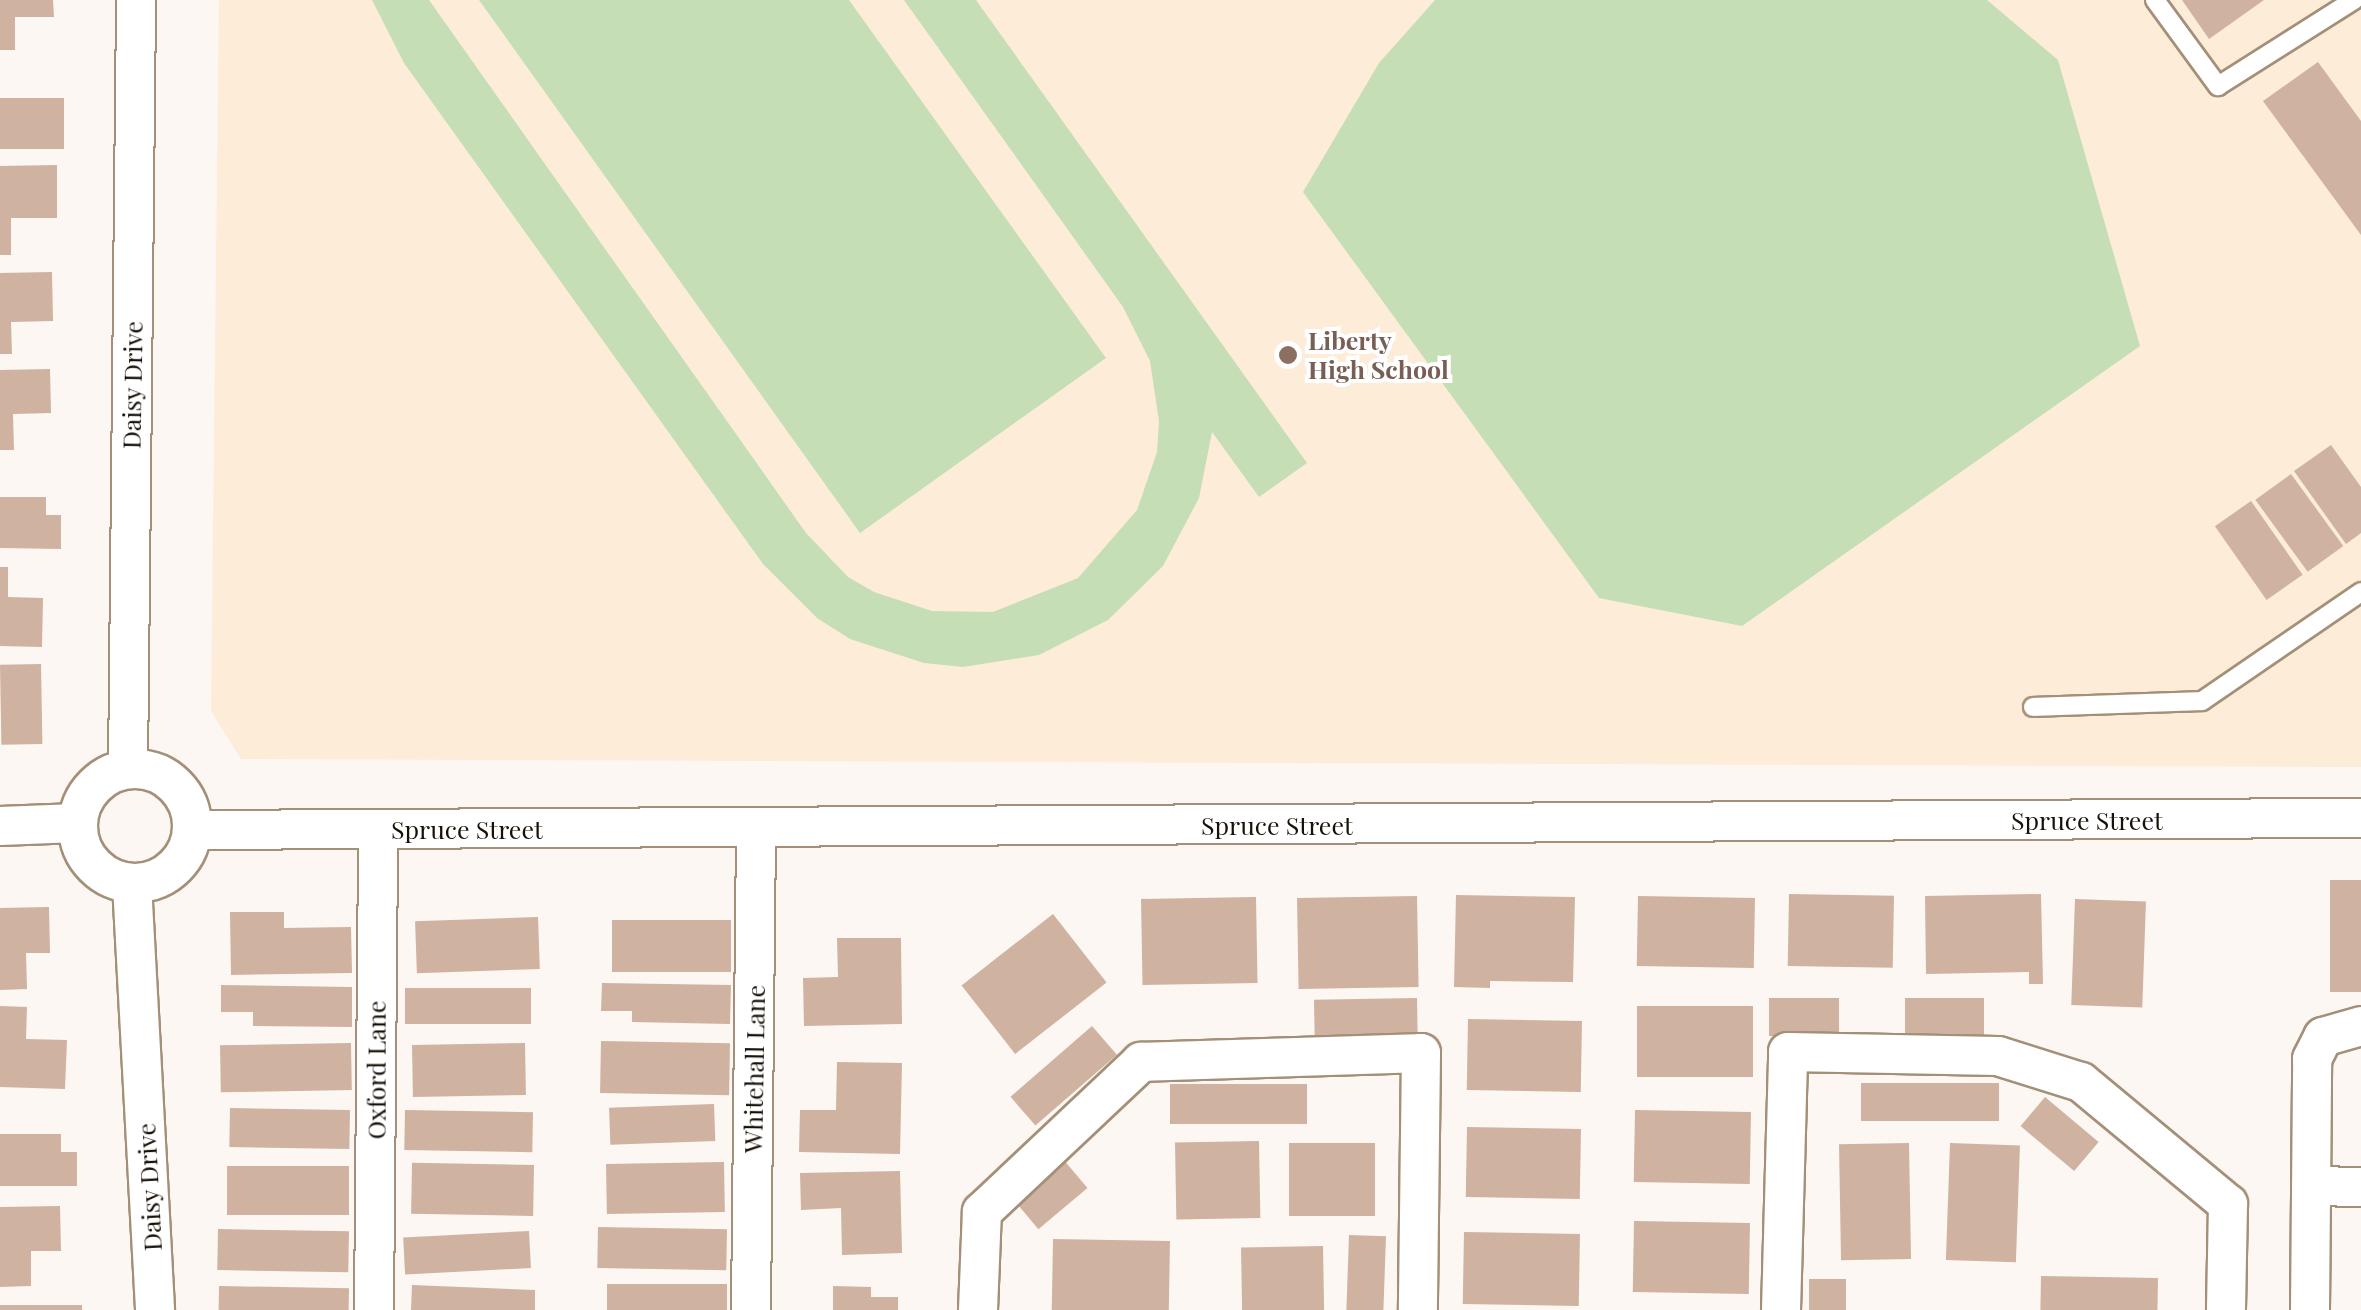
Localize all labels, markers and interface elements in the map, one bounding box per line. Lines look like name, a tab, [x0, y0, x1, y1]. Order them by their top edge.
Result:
street label: Daisy Drive	[116, 320, 148, 450]
place label: Liberty High School	[1308, 326, 1449, 385]
marker: Liberty High School	[1277, 344, 1299, 366]
street label: Spruce Street	[2011, 805, 2163, 835]
street label: Spruce Street	[1201, 810, 1353, 840]
street label: Spruce Street	[391, 814, 543, 844]
street label: Whitehall Lane	[738, 985, 770, 1153]
street label: Oxford Lane	[361, 1001, 391, 1139]
street label: Daisy Drive	[131, 1122, 167, 1252]

